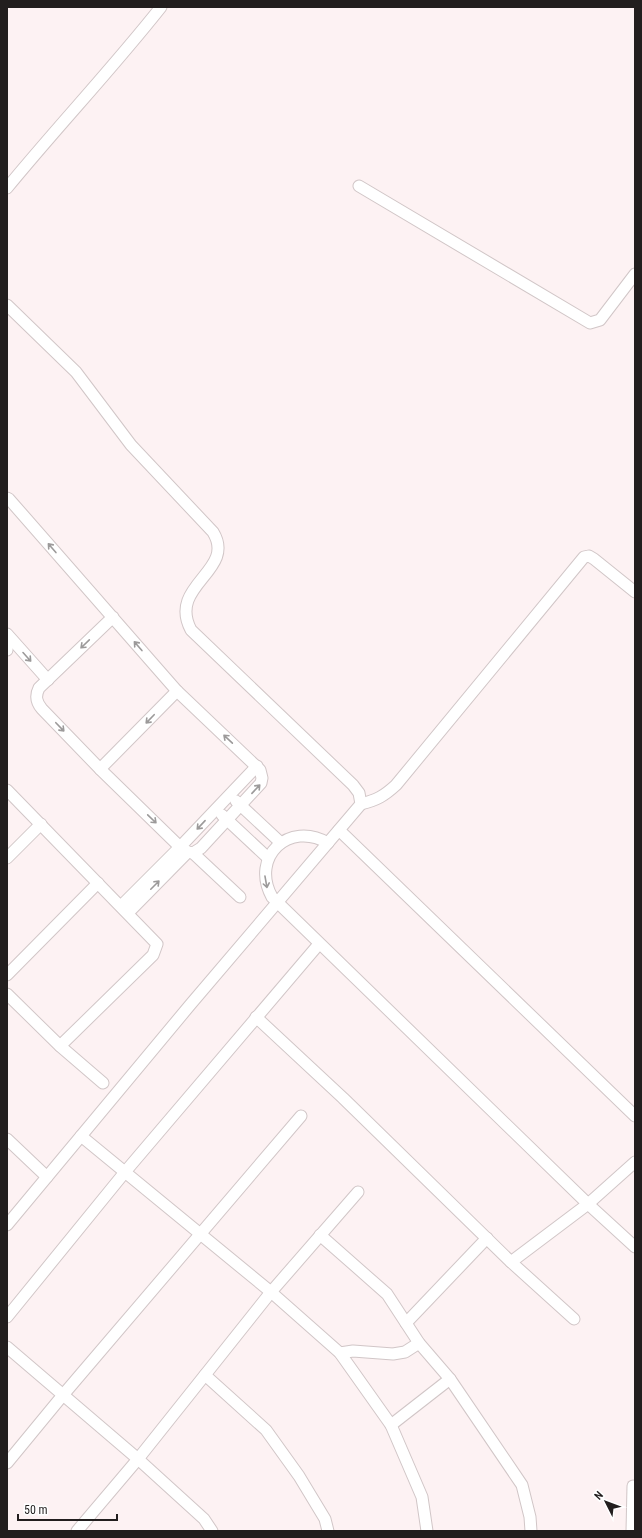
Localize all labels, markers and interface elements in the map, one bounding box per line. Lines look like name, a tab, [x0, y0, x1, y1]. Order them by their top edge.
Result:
one-way arrow	[48, 544, 57, 554]
one-way arrow	[79, 640, 90, 649]
one-way arrow	[133, 641, 142, 651]
one-way arrow	[23, 652, 32, 662]
one-way arrow	[145, 714, 155, 724]
one-way arrow	[55, 722, 65, 732]
one-way arrow	[223, 734, 233, 744]
one-way arrow	[251, 784, 260, 794]
one-way arrow	[147, 815, 157, 824]
one-way arrow	[197, 820, 206, 830]
one-way arrow	[262, 875, 270, 888]
one-way arrow	[150, 880, 160, 890]
north arrow	[586, 1482, 626, 1522]
text: N	[592, 1489, 606, 1503]
scale bar	[18, 1496, 117, 1522]
text: 50 m	[24, 1503, 48, 1517]

